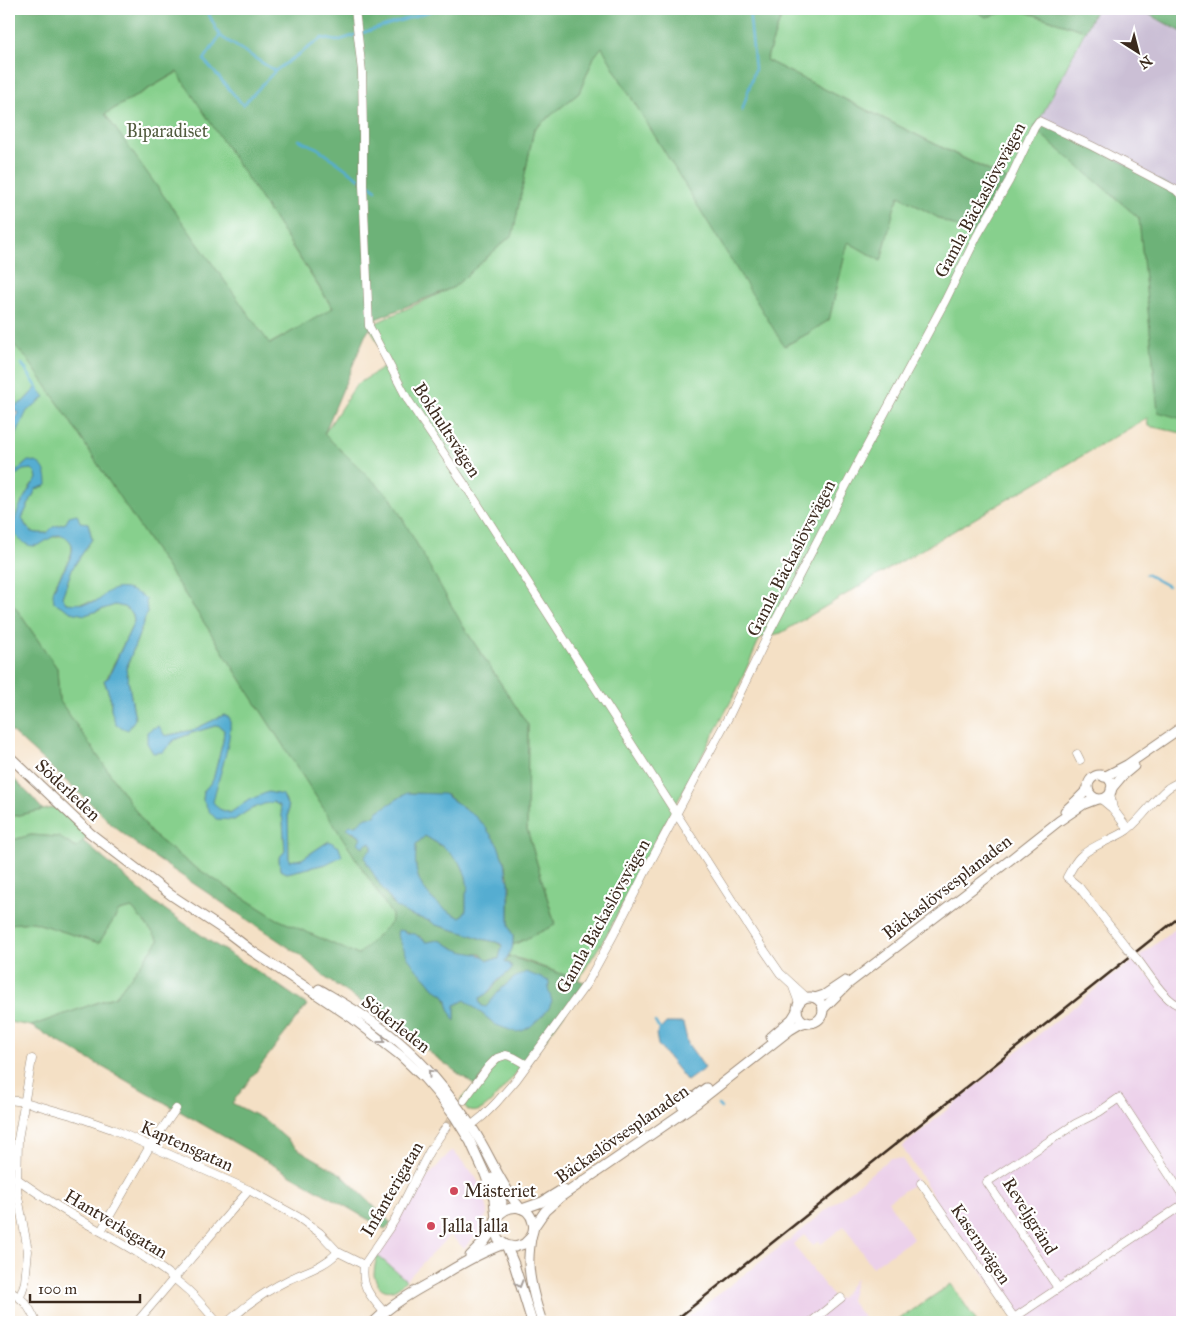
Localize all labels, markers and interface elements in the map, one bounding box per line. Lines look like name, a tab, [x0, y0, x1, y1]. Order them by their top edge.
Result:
north arrow	[1114, 28, 1164, 78]
text: N	[1135, 52, 1155, 73]
street label: Gamla Bäckaslövsvägen	[930, 118, 1031, 282]
park label: Biparadiset	[126, 120, 209, 142]
street label: Bokhultsvägen	[407, 379, 486, 482]
street label: Gamla Bäckaslövsvägen	[742, 476, 841, 640]
street label: Söderleden	[31, 754, 105, 826]
street label: Bäckaslövsesplanaden	[878, 830, 1016, 944]
street label: Gamla Bäckaslövsvägen	[551, 835, 656, 997]
street label: Söderleden	[357, 990, 435, 1058]
one-way arrow	[376, 1035, 385, 1043]
one-way arrow	[428, 1070, 437, 1079]
street label: Bäckaslövsesplanaden	[551, 1080, 693, 1188]
street label: Kaptensgatan	[137, 1116, 237, 1177]
street label: Infanterigatan	[356, 1137, 429, 1241]
street label: Reveljgränd	[997, 1173, 1062, 1259]
place label: Mästeriet	[464, 1180, 537, 1202]
street label: Hantverksgatan	[60, 1185, 172, 1264]
marker: Mästeriet	[448, 1185, 460, 1197]
street label: Kasernvägen	[945, 1200, 1016, 1289]
place label: Jalla Jalla	[439, 1215, 509, 1238]
marker: Jalla Jalla	[425, 1220, 437, 1232]
scale bar	[30, 1271, 140, 1303]
one-way arrow	[514, 1279, 524, 1287]
text: 100 m	[38, 1280, 78, 1298]

